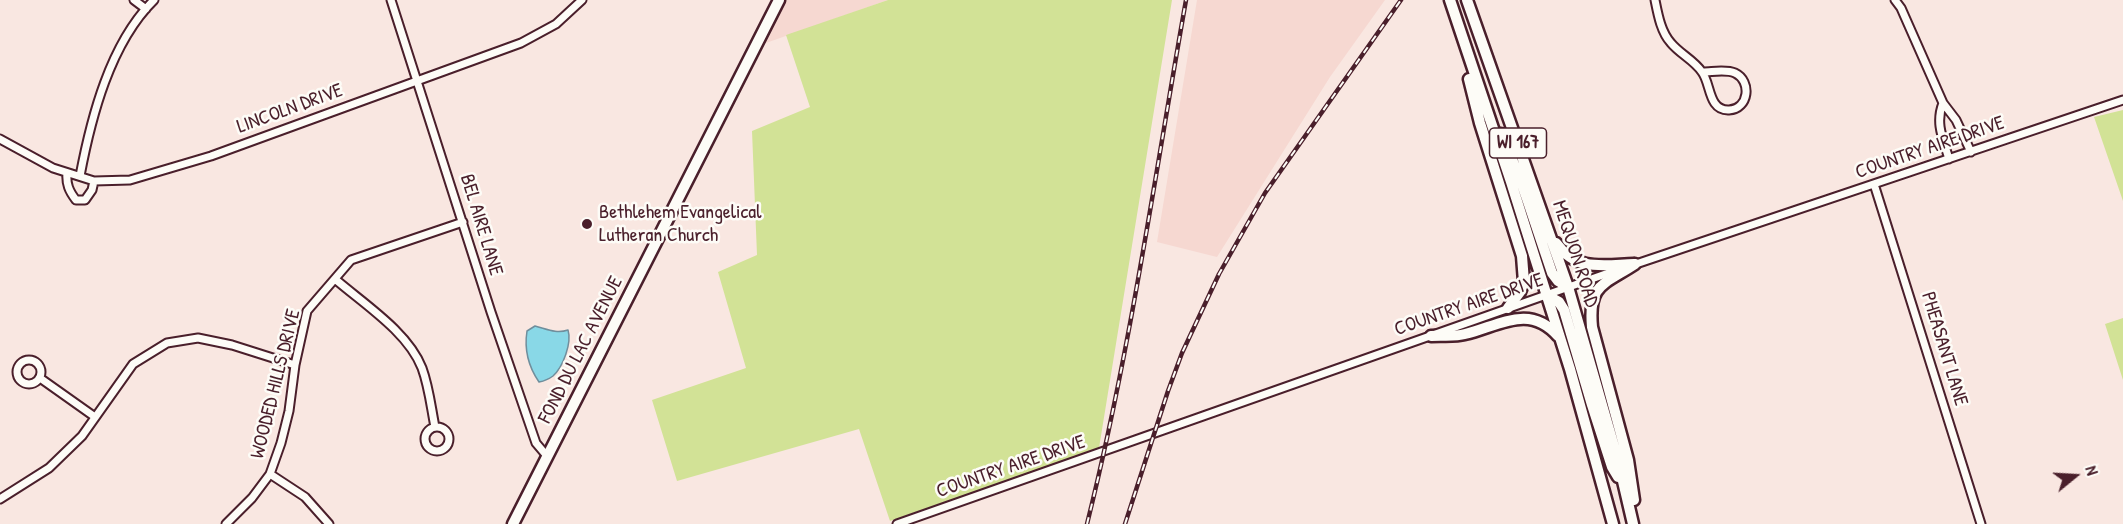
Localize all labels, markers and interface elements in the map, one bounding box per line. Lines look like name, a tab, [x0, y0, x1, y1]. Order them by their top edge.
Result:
street label: LINCOLN DRIVE	[234, 79, 346, 139]
street label: COUNTRY AIRE DRIVE	[1852, 111, 2008, 185]
road number: WI 167	[1490, 128, 1546, 158]
street label: BEL AIRE LANE	[454, 171, 508, 279]
street label: MEQUON ROAD	[1546, 198, 1604, 310]
place label: Bethlehem Evangelical Lutheran Church	[599, 201, 762, 248]
marker: Bethlehem Evangelical Lutheran Church	[580, 217, 594, 231]
street label: COUNTRY AIRE DRIVE	[1391, 268, 1547, 342]
street label: FOND DU LAC AVENUE	[534, 273, 628, 427]
street label: PHEASANT LANE	[1915, 289, 1973, 409]
street label: WOODED HILLS DRIVE	[246, 307, 306, 461]
street label: COUNTRY AIRE DRIVE	[933, 430, 1089, 504]
north arrow	[2045, 446, 2105, 506]
text: N	[2080, 463, 2104, 478]

